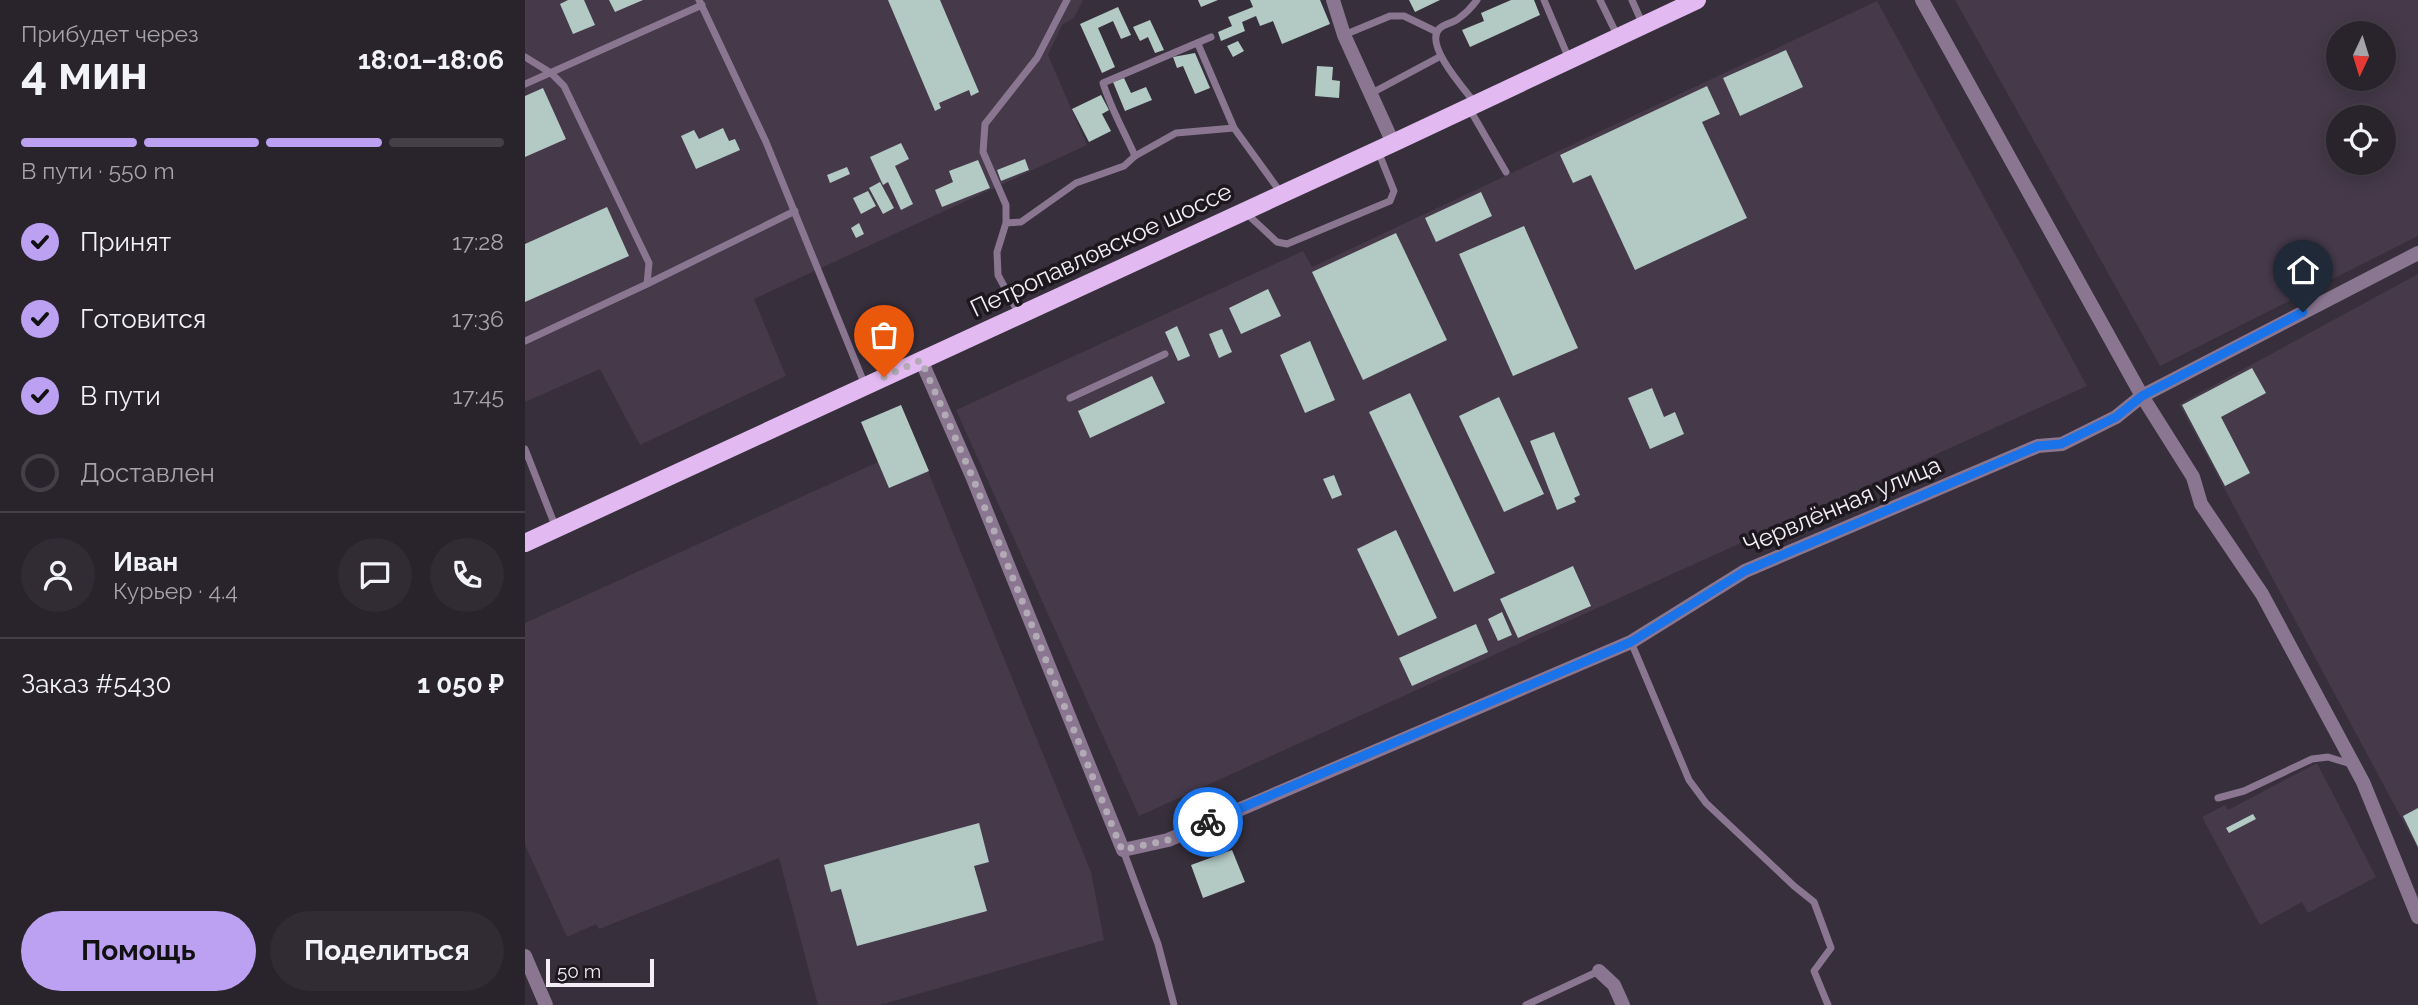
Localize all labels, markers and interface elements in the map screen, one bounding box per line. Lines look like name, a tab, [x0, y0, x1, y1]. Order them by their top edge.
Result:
text: Прибудет через	[21, 20, 199, 47]
north arrow	[2326, 21, 2396, 91]
map controls	[2326, 21, 2396, 175]
text: 18:01–18:06	[358, 45, 504, 75]
text: 4 мин	[21, 46, 148, 100]
button: locate	[2326, 105, 2396, 175]
text: В пути · 550 m	[21, 157, 175, 184]
street label: Петропавловское шоссе	[965, 176, 1236, 323]
icon: check	[21, 223, 59, 261]
text: Принят	[80, 227, 171, 257]
text: 17:28	[452, 228, 504, 255]
pin	[2273, 240, 2333, 312]
icon: home	[2284, 251, 2322, 289]
icon: check	[21, 300, 59, 338]
text: Готовится	[80, 304, 206, 334]
text: 17:36	[451, 305, 504, 332]
pin	[854, 305, 914, 377]
icon: bag	[865, 316, 903, 354]
icon: check	[21, 377, 59, 415]
text: В пути	[80, 381, 161, 411]
text: 17:45	[453, 382, 504, 409]
street label: Червлённая улица	[1739, 450, 1945, 559]
text: Доставлен	[80, 458, 215, 488]
button: person	[21, 538, 95, 612]
button: chat	[338, 538, 412, 612]
button: phone	[430, 538, 504, 612]
text: Иван	[113, 547, 178, 577]
text: Курьер · 4.4	[113, 577, 238, 604]
text: Заказ #5430	[21, 669, 171, 699]
text: 1 050 ₽	[417, 669, 504, 699]
courier	[1173, 787, 1243, 857]
icon: bike	[1189, 803, 1227, 841]
button: Помощь	[21, 911, 256, 991]
button: Поделиться	[270, 911, 504, 991]
scale bar	[546, 956, 655, 988]
text: 50 m	[557, 960, 601, 982]

